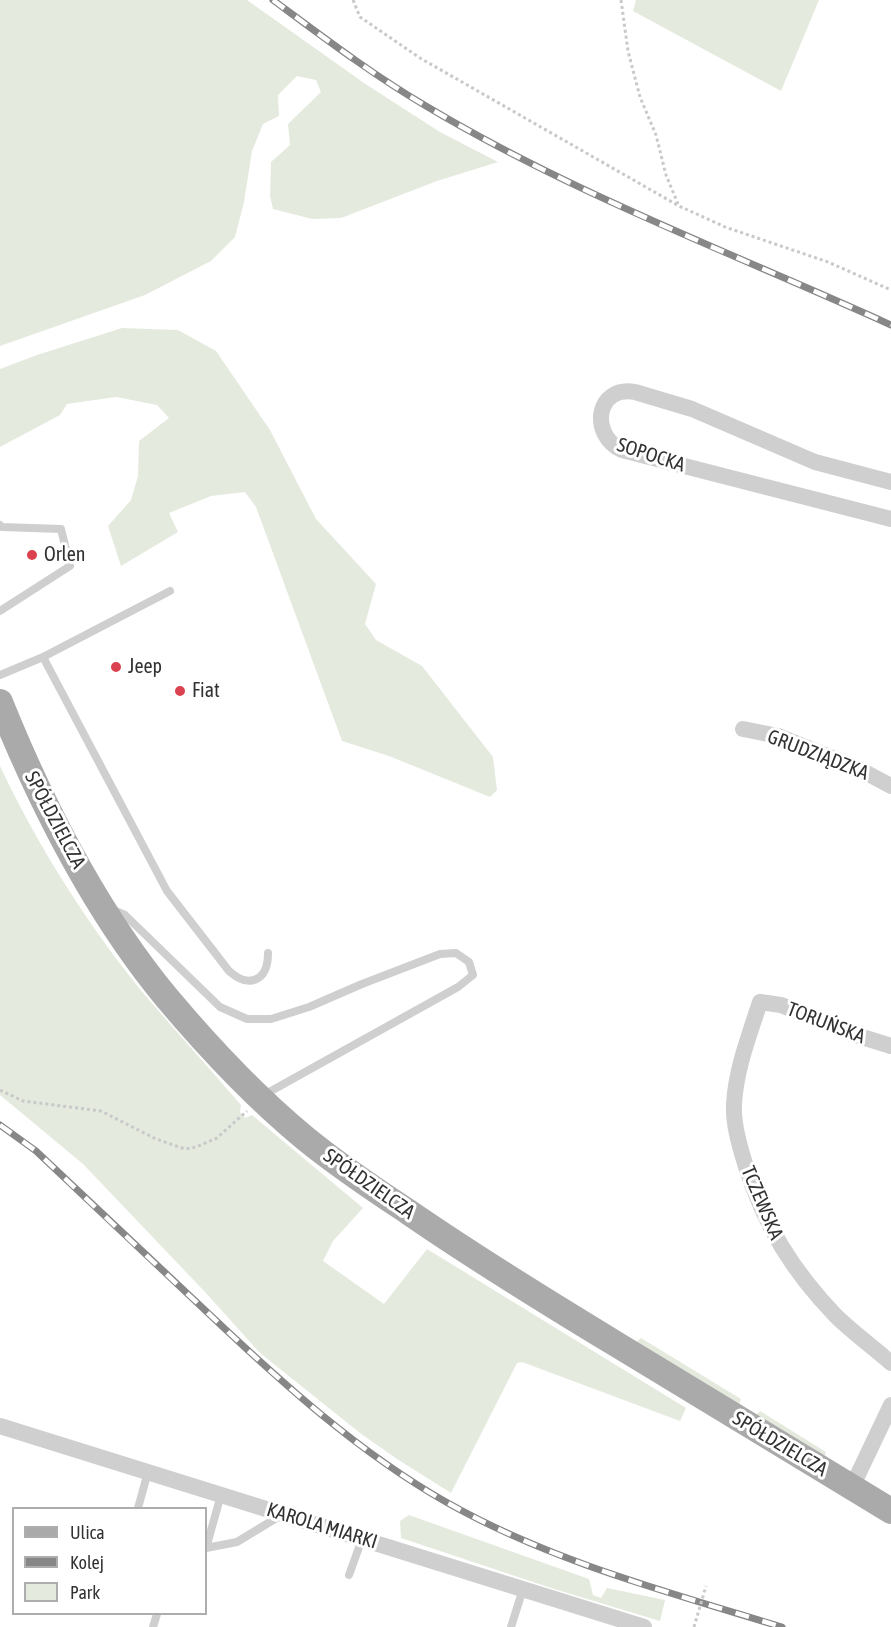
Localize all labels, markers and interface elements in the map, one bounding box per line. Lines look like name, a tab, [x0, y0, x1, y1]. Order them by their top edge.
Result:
street label: SOPOCKA	[614, 433, 688, 477]
place label: Orlen	[44, 543, 85, 567]
marker: Orlen	[25, 548, 39, 562]
place label: Jeep	[128, 655, 162, 679]
marker: Jeep	[109, 660, 123, 674]
place label: Fiat	[192, 679, 220, 703]
marker: Fiat	[173, 684, 187, 698]
street label: GRUDZIĄDZKA	[764, 725, 872, 785]
street label: SPÓŁDZIELCZA	[19, 767, 91, 873]
street label: TORUŃSKA	[784, 997, 868, 1049]
street label: SPÓŁDZIELCZA	[319, 1144, 419, 1224]
street label: TCZEWSKA	[736, 1163, 788, 1243]
street label: SPÓŁDZIELCZA	[728, 1406, 832, 1482]
street label: KAROLA MIARKI	[264, 1498, 380, 1554]
legend	[12, 1507, 207, 1615]
text: Ulica	[70, 1522, 105, 1543]
text: Kolej	[70, 1552, 104, 1573]
text: Park	[70, 1582, 100, 1603]

